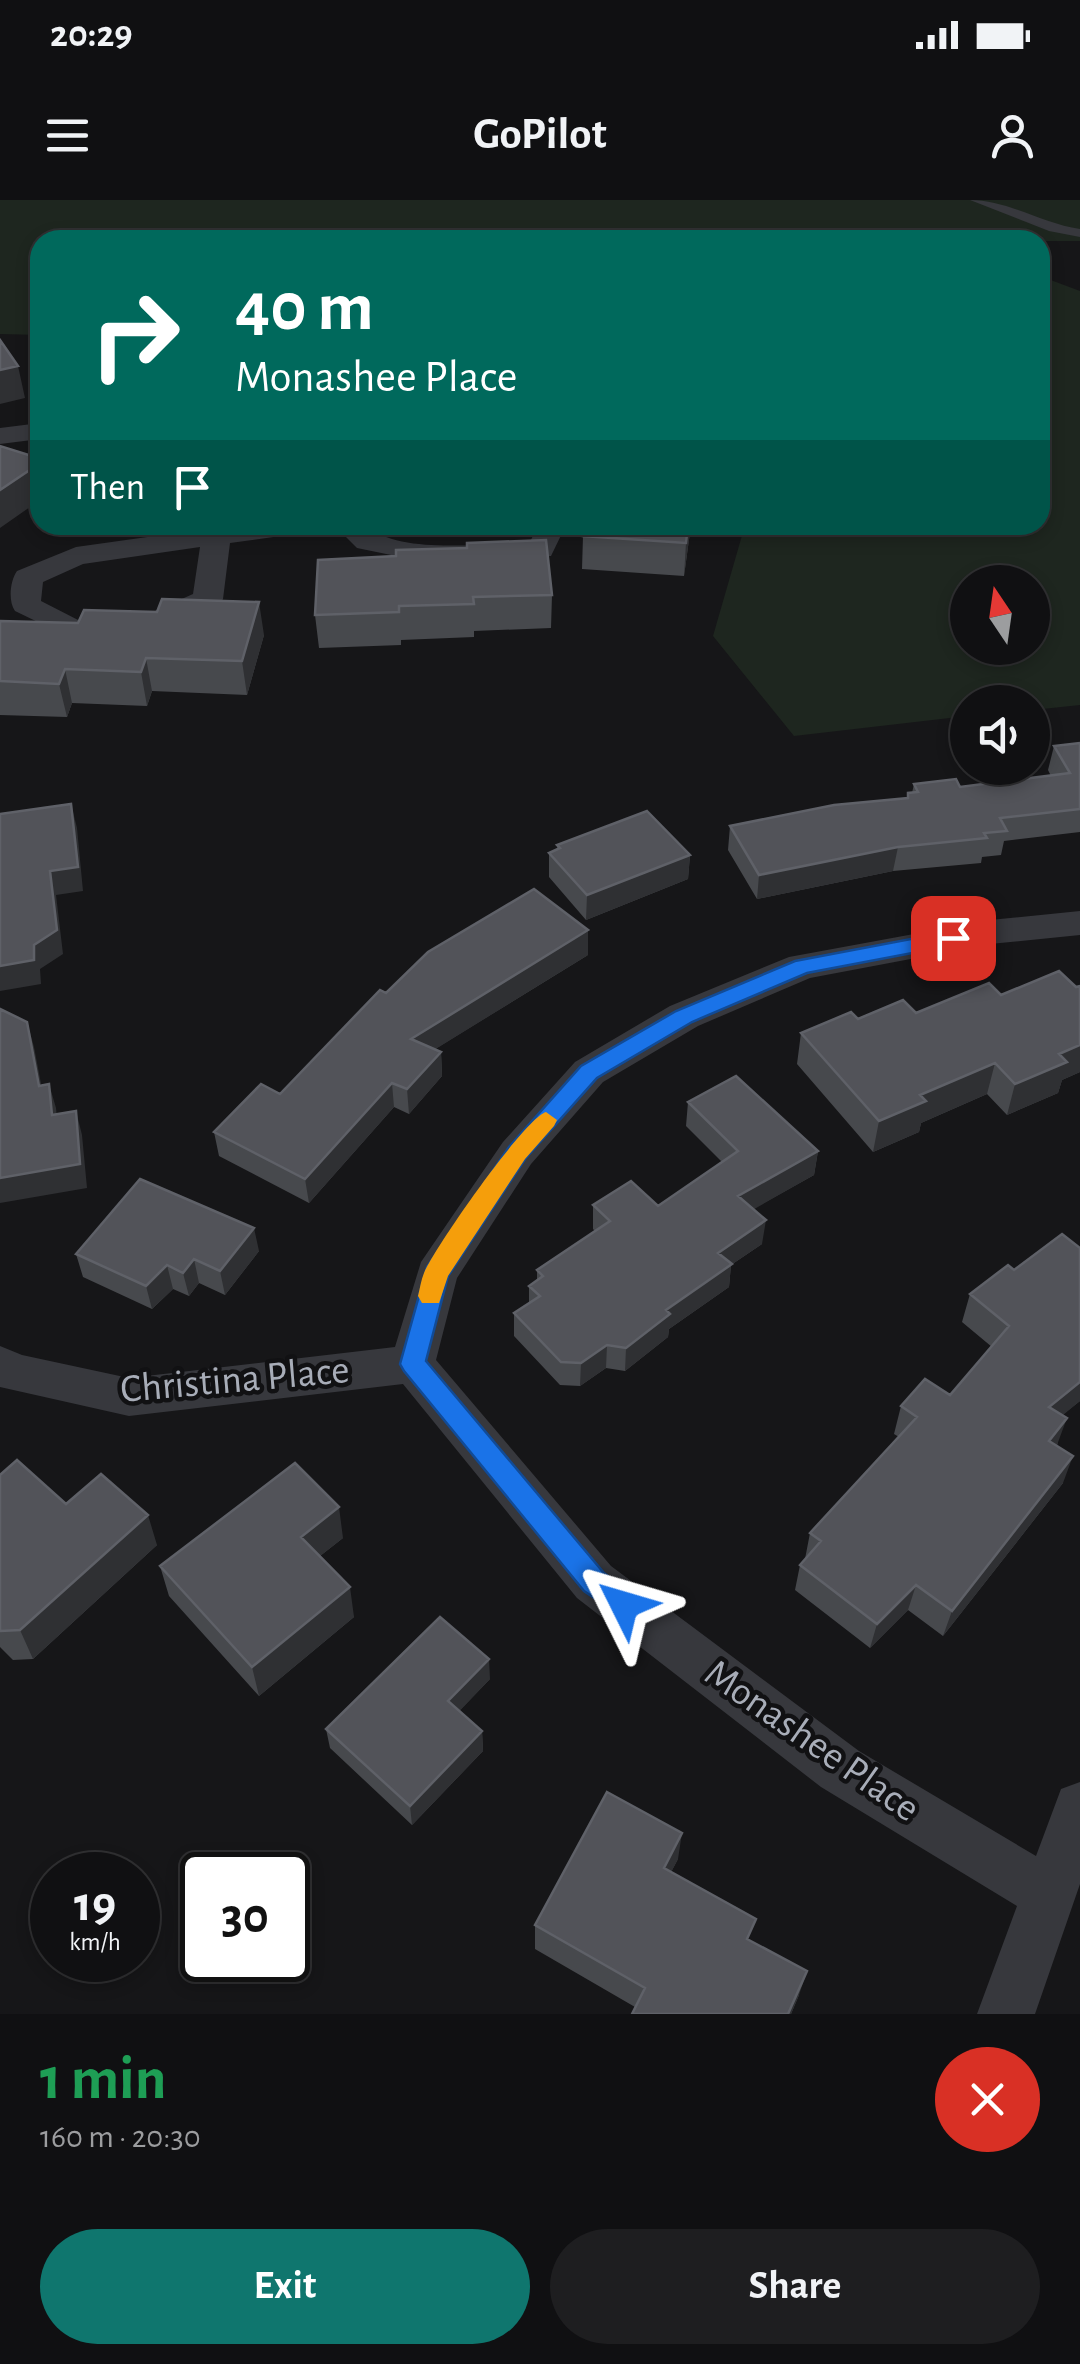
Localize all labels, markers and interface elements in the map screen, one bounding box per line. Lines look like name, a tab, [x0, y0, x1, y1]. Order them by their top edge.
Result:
text: 20:29	[50, 16, 133, 54]
icon: menu	[40, 108, 95, 163]
icon: person	[985, 108, 1040, 163]
text: GoPilot	[473, 112, 607, 157]
icon: right	[70, 270, 200, 400]
text: 40 m	[235, 273, 374, 343]
text: Monashee Place	[235, 355, 518, 400]
icon: arrive	[165, 460, 220, 515]
text: Then	[70, 469, 145, 507]
north arrow	[950, 565, 1050, 665]
map controls	[950, 565, 1050, 785]
button: sound	[950, 685, 1050, 785]
pin	[911, 896, 996, 981]
icon: arrive	[926, 911, 981, 966]
street label: Christina Place	[119, 1350, 351, 1410]
position arrow	[572, 1553, 676, 1657]
street label: Monashee Place	[698, 1653, 926, 1829]
speed limit sign: 30	[180, 1852, 310, 1982]
text: 19	[74, 1880, 116, 1930]
text: km/h	[69, 1930, 121, 1955]
button: close	[935, 2047, 1040, 2152]
text: 1 min	[40, 2050, 166, 2110]
text: 160 m · 20:30	[40, 2121, 201, 2153]
button: Exit	[40, 2229, 530, 2344]
button: Share	[550, 2229, 1040, 2344]

